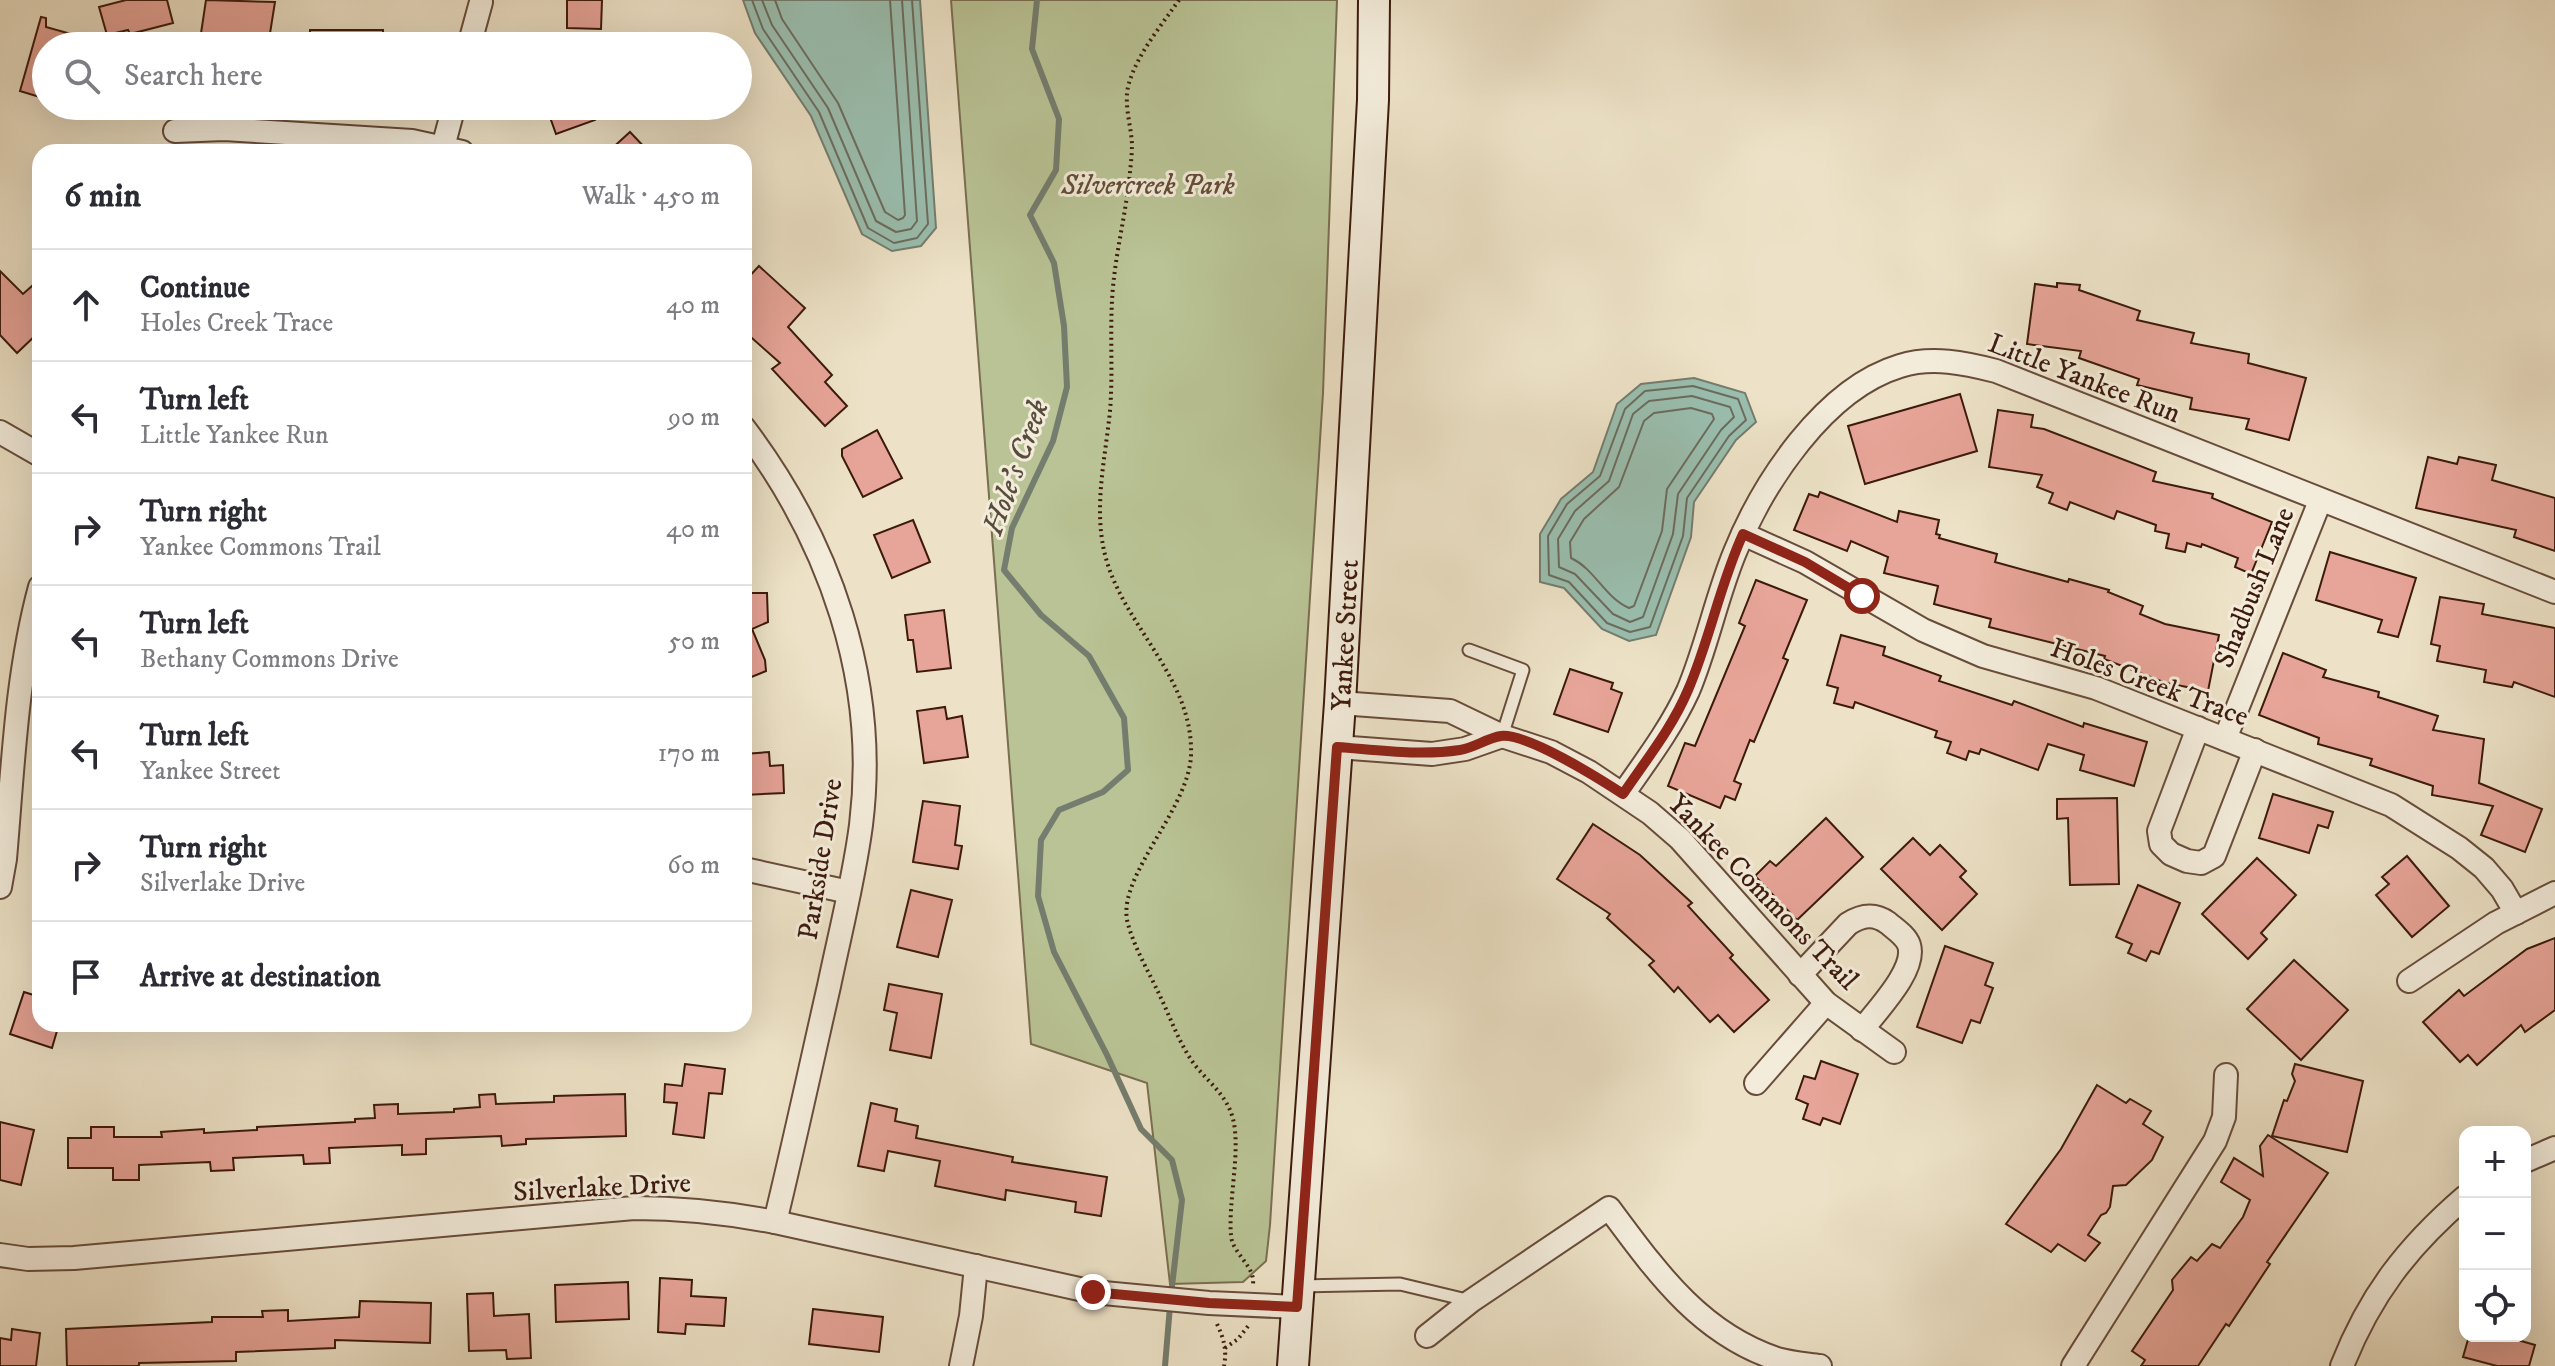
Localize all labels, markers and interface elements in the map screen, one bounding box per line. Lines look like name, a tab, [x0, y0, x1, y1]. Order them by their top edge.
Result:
search box	[32, 32, 752, 120]
icon: search	[60, 54, 104, 98]
text: Search here	[124, 58, 263, 95]
park label: Silvercreek Park	[1060, 168, 1235, 203]
text: 6 min	[64, 175, 141, 217]
text: Walk · 450 m	[582, 180, 720, 213]
text: Continue	[140, 270, 250, 307]
icon: ahead	[64, 283, 108, 327]
text: 40 m	[666, 289, 720, 322]
text: Holes Creek Trace	[140, 307, 333, 340]
street label: Little Yankee Run	[1983, 326, 2186, 431]
text: Turn left	[140, 382, 249, 419]
water label: Hole's Creek	[975, 394, 1058, 541]
icon: left	[64, 395, 108, 439]
text: 90 m	[668, 401, 720, 434]
text: Little Yankee Run	[140, 419, 329, 452]
text: Turn right	[140, 494, 267, 531]
street label: Shadbush Lane	[2206, 502, 2302, 673]
icon: right	[64, 507, 108, 551]
text: 40 m	[666, 513, 720, 546]
text: Yankee Commons Trail	[140, 531, 381, 564]
street label: Yankee Street	[1324, 559, 1367, 712]
route start	[1844, 578, 1880, 614]
text: Turn left	[140, 606, 249, 643]
icon: left	[64, 619, 108, 663]
text: 50 m	[668, 625, 720, 658]
street label: Holes Creek Trace	[2046, 630, 2253, 734]
text: Bethany Commons Drive	[140, 643, 399, 676]
text: Turn left	[140, 718, 249, 755]
icon: left	[64, 731, 108, 775]
text: 170 m	[658, 737, 720, 770]
text: Yankee Street	[140, 755, 281, 788]
street label: Parkside Drive	[790, 776, 850, 942]
street label: Yankee Commons Trail	[1660, 787, 1866, 998]
text: Turn right	[140, 830, 267, 867]
icon: right	[64, 843, 108, 887]
text: 60 m	[667, 849, 720, 882]
text: Silverlake Drive	[140, 867, 305, 900]
icon: arrive	[64, 955, 108, 999]
text: Arrive at destination	[140, 959, 381, 996]
map controls	[2459, 1126, 2531, 1342]
button: +	[2459, 1126, 2531, 1198]
street label: Silverlake Drive	[512, 1165, 692, 1210]
button: −	[2459, 1198, 2531, 1270]
button: locate	[2459, 1270, 2531, 1342]
route end	[1075, 1274, 1111, 1310]

